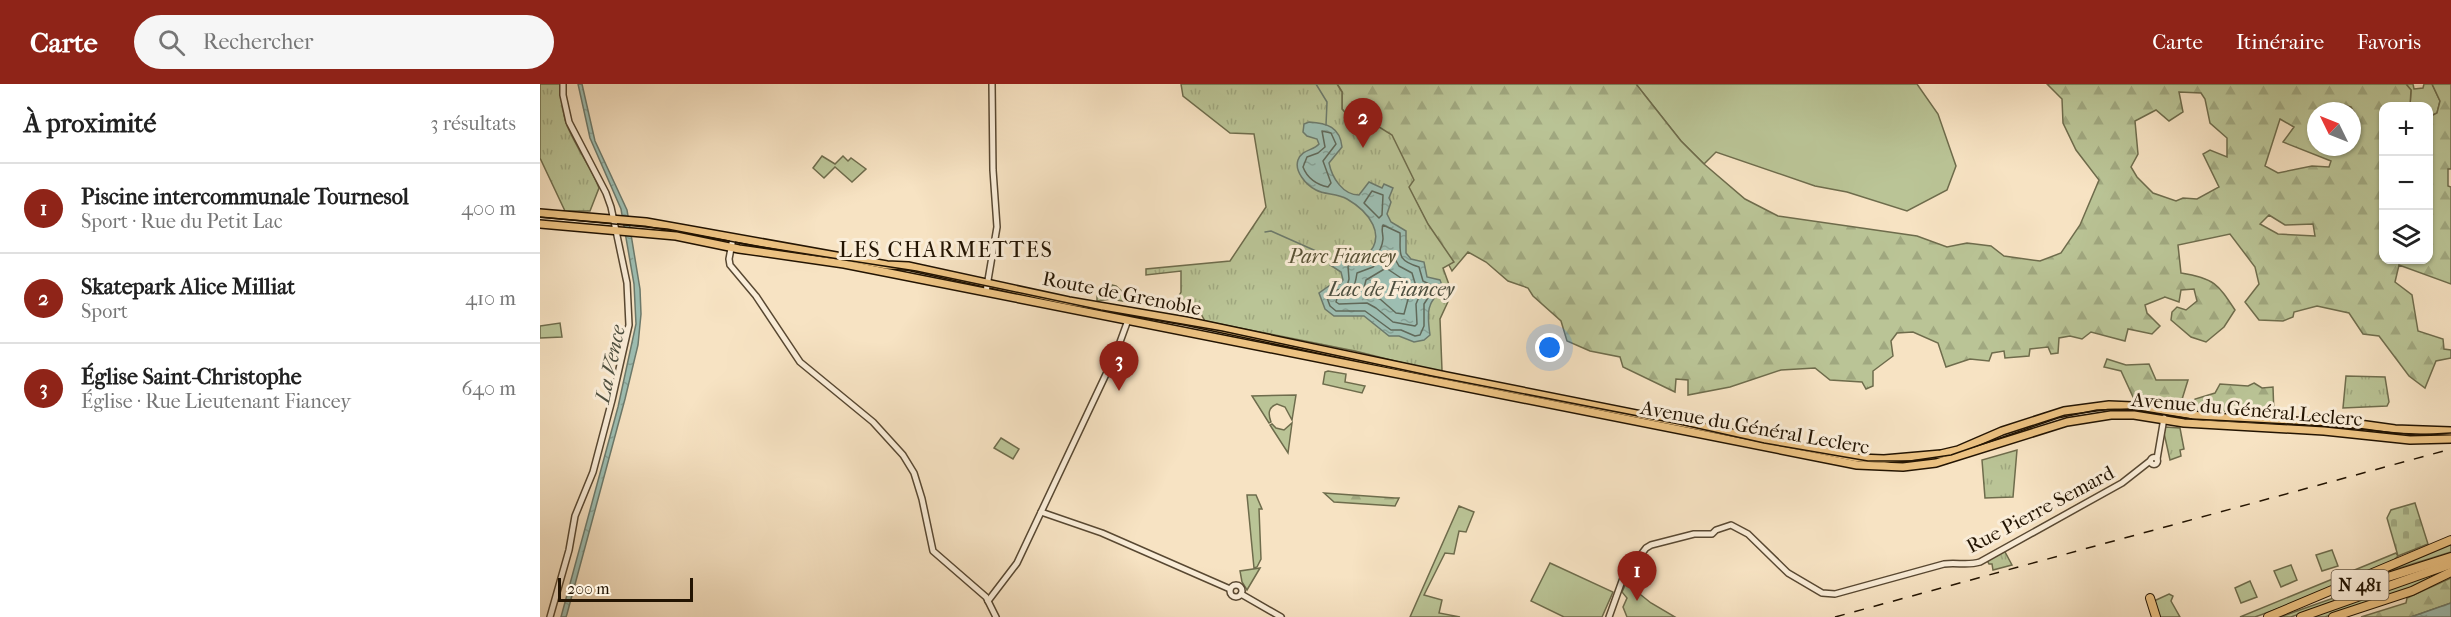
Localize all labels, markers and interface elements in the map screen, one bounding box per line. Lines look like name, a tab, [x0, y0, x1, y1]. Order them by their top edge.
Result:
search box	[134, 15, 554, 69]
text: Carte	[30, 26, 98, 59]
icon: search	[155, 26, 188, 59]
text: Rechercher	[203, 29, 313, 55]
text: Carte	[2152, 30, 2203, 54]
text: Itinéraire	[2236, 30, 2324, 54]
text: Favoris	[2357, 30, 2421, 54]
pin: 2	[1344, 98, 1382, 148]
north arrow	[2307, 102, 2361, 156]
map controls	[2379, 102, 2433, 264]
button: +	[2379, 102, 2433, 156]
text: À proximité	[24, 108, 156, 139]
text: 3 résultats	[430, 112, 516, 135]
button: −	[2379, 156, 2433, 210]
text: Piscine intercommunale Tournesol	[81, 184, 409, 210]
text: 1	[40, 197, 47, 220]
text: 400 m	[461, 197, 516, 220]
text: Sport · Rue du Petit Lac	[81, 210, 283, 233]
button: layers	[2379, 210, 2433, 264]
district label: LES CHARMETTES	[839, 237, 1053, 263]
park label: Parc Fiancey	[1287, 245, 1396, 268]
street label: Route de Grenoble	[1040, 267, 1203, 320]
text: Skatepark Alice Milliat	[81, 274, 295, 300]
water label: Lac de Fiancey	[1326, 277, 1456, 301]
text: 2	[38, 287, 49, 310]
text: 410 m	[465, 287, 516, 310]
text: Sport	[81, 300, 128, 323]
water label: La Vence	[590, 322, 630, 407]
your location	[1535, 333, 1564, 362]
pin: 3	[1100, 342, 1138, 391]
text: Église Saint-Christophe	[81, 364, 302, 390]
text: 3	[39, 377, 48, 400]
text: 640 m	[461, 377, 516, 400]
street label: Avenue du Général Leclerc	[2130, 388, 2364, 431]
text: Église · Rue Lieutenant Fiancey	[81, 390, 351, 413]
street label: Avenue du Général Leclerc	[1638, 396, 1871, 459]
street label: Rue Pierre Semard	[1963, 460, 2119, 558]
pin: 1	[1618, 552, 1656, 601]
road number: N 481	[2332, 570, 2388, 600]
scale bar	[558, 575, 693, 602]
text: 200 m	[567, 579, 610, 598]

